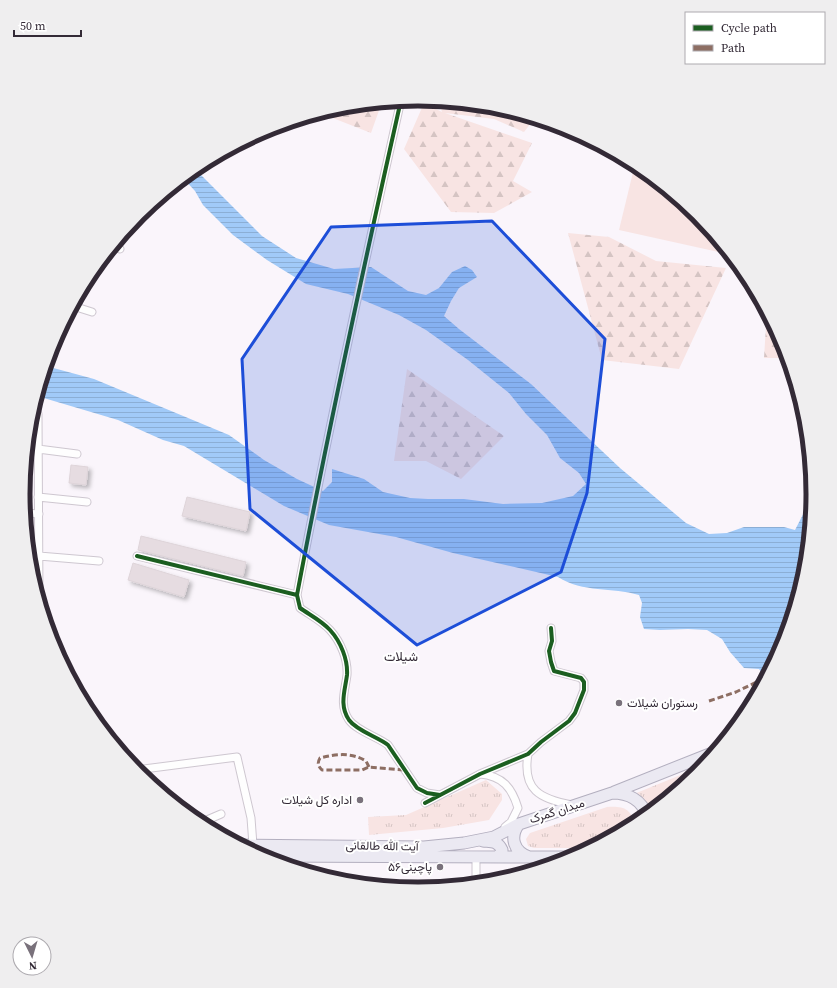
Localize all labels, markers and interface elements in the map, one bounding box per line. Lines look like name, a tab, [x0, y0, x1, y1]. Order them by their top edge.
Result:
scale bar	[14, 12, 81, 38]
legend	[685, 12, 825, 64]
text: 50 m	[20, 18, 46, 34]
text: Cycle path	[721, 20, 777, 36]
text: Path	[721, 40, 745, 56]
district label: شیلات	[384, 648, 418, 665]
place label: رستوران شیلات	[627, 695, 698, 711]
marker: رستوران شیلات	[614, 698, 624, 708]
place label: اداره کل شیلات	[281, 792, 352, 808]
marker: اداره کل شیلات	[355, 795, 365, 805]
street label: میدان گمرک	[527, 795, 587, 827]
street label: آیت الله طالقانی	[345, 837, 420, 855]
place label: پاچینی۵۶	[388, 859, 432, 875]
marker: پاچینی۵۶	[435, 862, 445, 872]
north arrow	[12, 936, 52, 976]
text: N	[28, 958, 37, 973]

